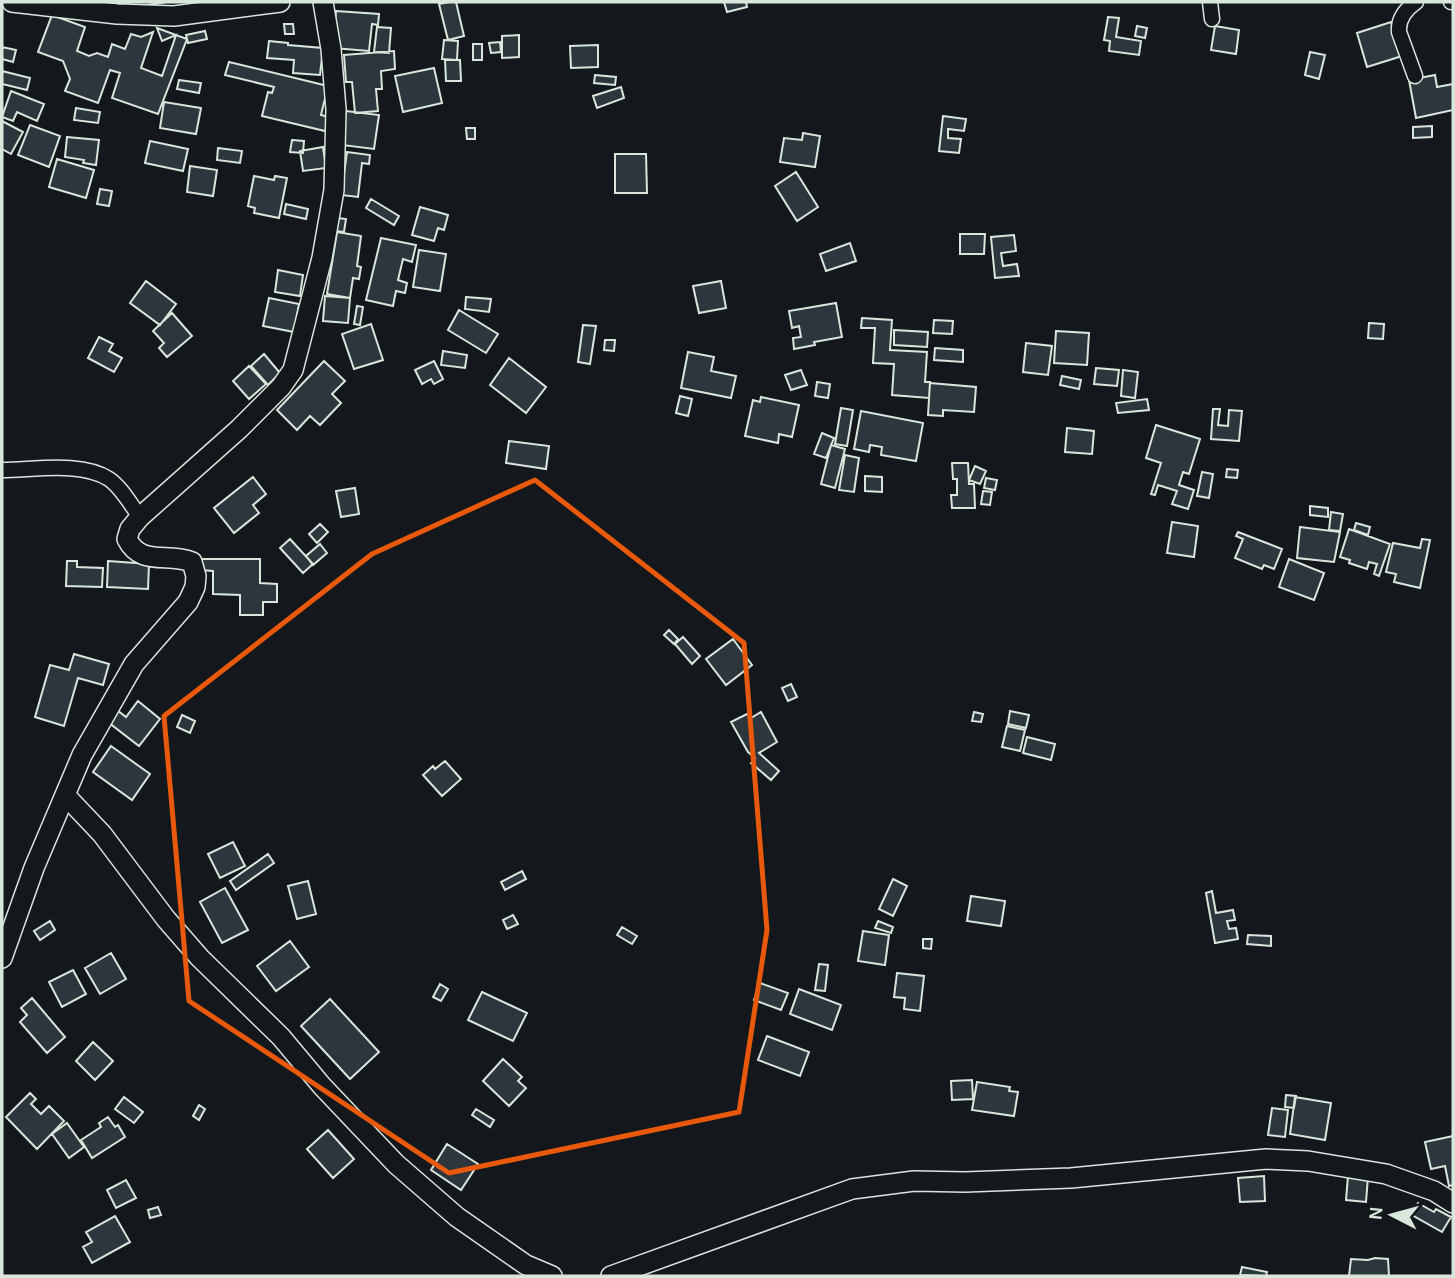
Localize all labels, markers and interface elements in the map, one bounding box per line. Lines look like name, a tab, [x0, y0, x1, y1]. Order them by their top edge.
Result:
north arrow	[1357, 1180, 1427, 1250]
text: N	[1364, 1205, 1388, 1221]

